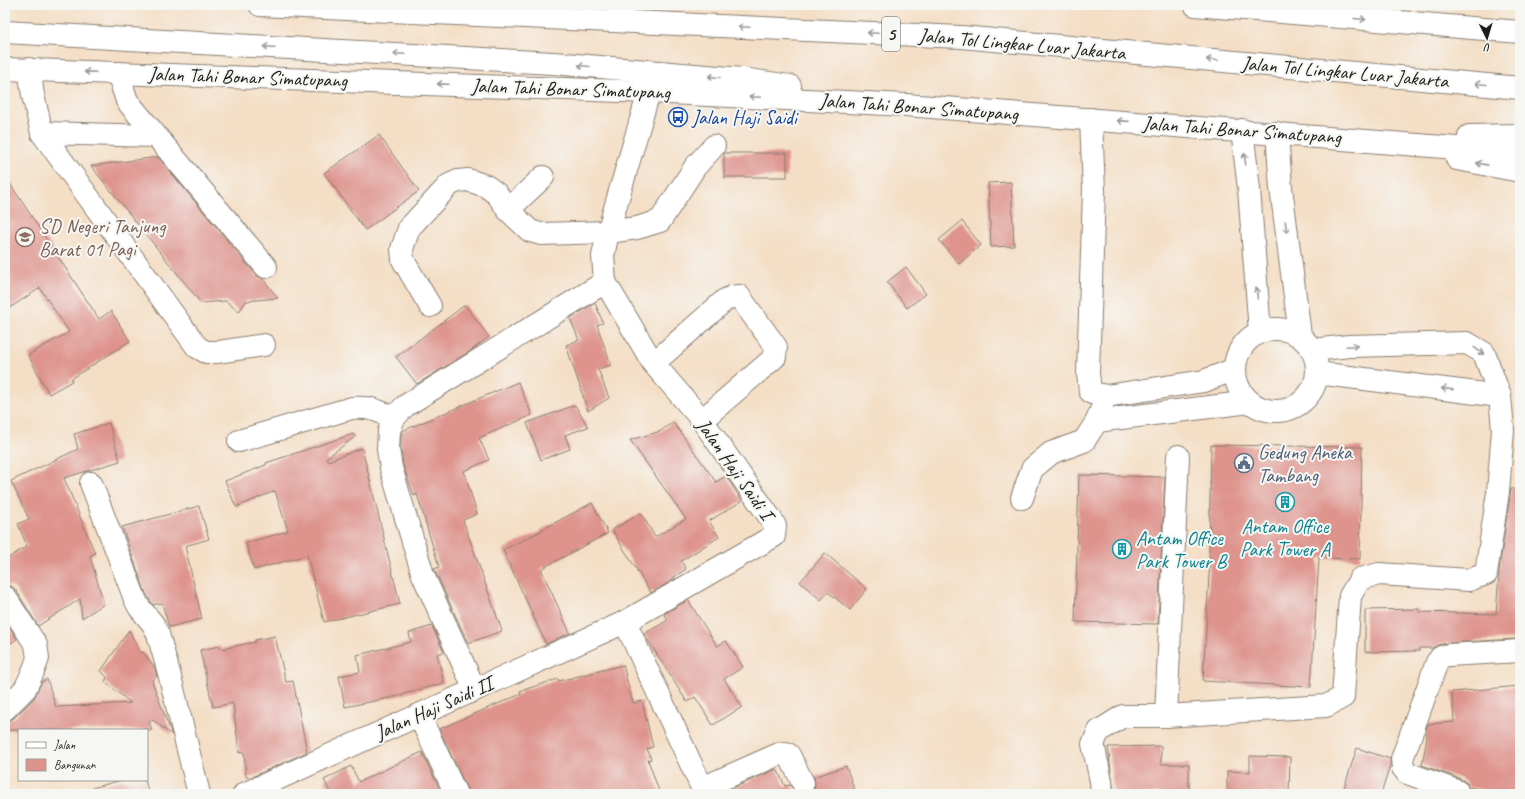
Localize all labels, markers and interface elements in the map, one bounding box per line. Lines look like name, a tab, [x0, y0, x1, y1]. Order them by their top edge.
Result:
one-way arrow	[1353, 15, 1366, 22]
road number: 5	[882, 17, 900, 51]
north arrow	[1467, 18, 1507, 58]
street label: Jalan Tol Lingkar Luar Jakarta	[917, 22, 1128, 66]
one-way arrow	[738, 23, 751, 31]
one-way arrow	[867, 29, 880, 37]
text: U	[1482, 41, 1491, 55]
one-way arrow	[263, 43, 276, 51]
street label: Jalan Tol Lingkar Luar Jakarta	[1240, 50, 1451, 94]
one-way arrow	[393, 51, 406, 58]
one-way arrow	[1206, 56, 1219, 64]
street label: Jalan Tahi Bonar Simatupang	[147, 61, 349, 93]
one-way arrow	[578, 62, 591, 69]
one-way arrow	[84, 68, 97, 75]
street label: Jalan Tahi Bonar Simatupang	[470, 73, 672, 105]
one-way arrow	[708, 73, 721, 80]
one-way arrow	[437, 81, 450, 88]
one-way arrow	[1475, 81, 1488, 88]
street label: Jalan Tahi Bonar Simatupang	[818, 88, 1020, 126]
one-way arrow	[749, 93, 762, 101]
place label: Jalan Haji Saidi	[691, 105, 799, 130]
bus stop icon: Jalan Haji Saidi	[667, 106, 689, 128]
street label: Jalan Tahi Bonar Simatupang	[1141, 111, 1343, 149]
one-way arrow	[1117, 118, 1130, 125]
one-way arrow	[1242, 153, 1249, 166]
one-way arrow	[1476, 160, 1489, 168]
place label: SD Negeri Tanjung Barat 01 Pagi	[39, 214, 167, 262]
one-way arrow	[1282, 220, 1290, 233]
school or university icon: SD Negeri Tanjung Barat 01 Pagi	[14, 226, 36, 248]
one-way arrow	[1253, 287, 1260, 300]
one-way arrow	[1345, 342, 1358, 350]
one-way arrow	[1474, 347, 1485, 355]
one-way arrow	[1441, 385, 1454, 393]
street label: Jalan Haji Saidi I	[690, 413, 782, 528]
place label: Gedung Aneka Tambang	[1258, 440, 1353, 488]
public building icon: Gedung Aneka Tambang	[1233, 452, 1255, 474]
building icon: Antam Office Park Tower A	[1274, 491, 1296, 513]
place label: Antam Office Park Tower A	[1240, 514, 1331, 562]
place label: Antam Office Park Tower B	[1136, 526, 1228, 574]
building icon: Antam Office Park Tower B	[1111, 538, 1133, 560]
street label: Jalan Haji Saidi II	[370, 669, 500, 745]
legend	[18, 729, 148, 781]
text: Jalan	[53, 737, 76, 753]
text: Bangunan	[54, 757, 96, 773]

